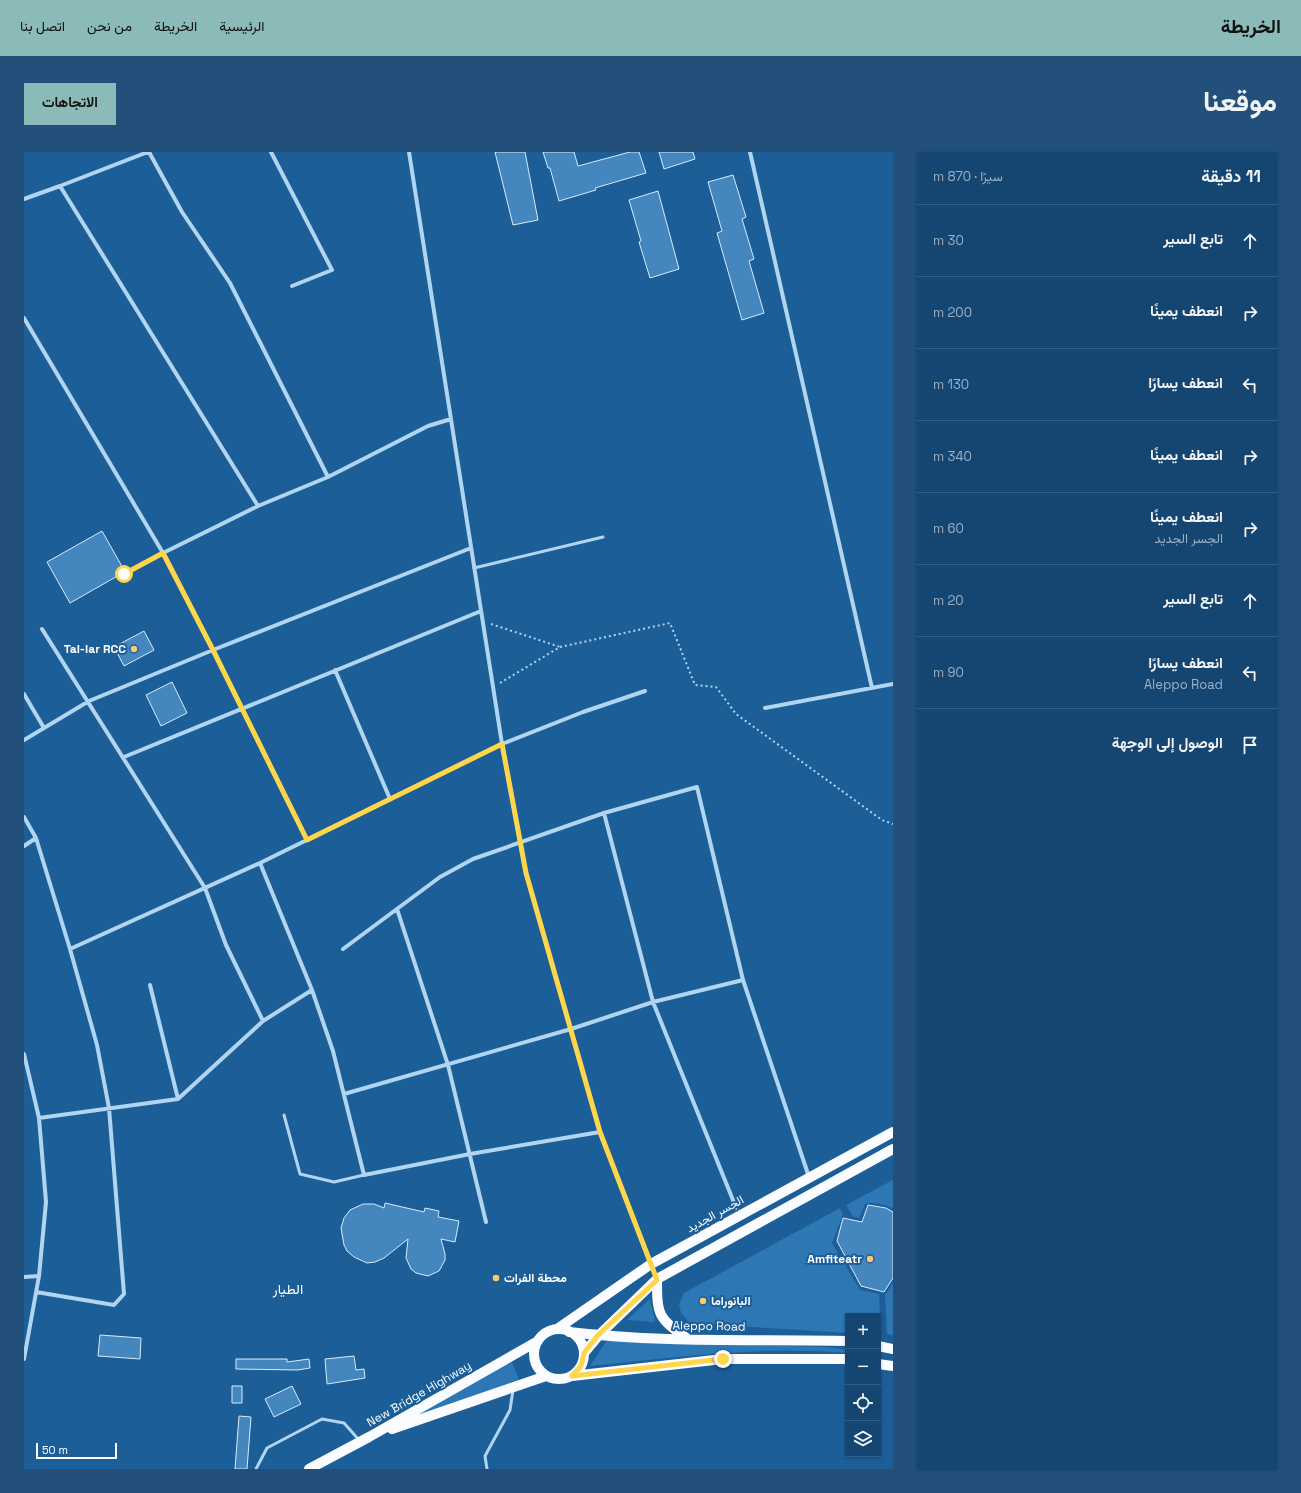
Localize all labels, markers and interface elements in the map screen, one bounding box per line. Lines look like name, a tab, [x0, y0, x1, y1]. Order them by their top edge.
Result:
text: الخريطة	[1221, 14, 1281, 39]
text: اتصل بنا	[20, 17, 65, 35]
text: من نحن	[87, 17, 132, 35]
text: الخريطة	[154, 17, 197, 35]
text: الرئيسية	[219, 17, 264, 35]
button: الاتجاهات	[24, 83, 116, 125]
text: موقعنا	[1203, 83, 1277, 119]
text: 11 دقيقة	[1201, 165, 1261, 187]
text: سيرًا · 870 m	[933, 168, 1003, 185]
text: تابع السير	[1163, 229, 1223, 248]
icon: ahead	[1239, 230, 1261, 252]
text: 30 m	[933, 232, 964, 249]
text: انعطف يمينًا	[1150, 301, 1223, 320]
icon: right	[1239, 302, 1261, 324]
text: 200 m	[933, 304, 972, 321]
text: انعطف يسارًا	[1148, 373, 1223, 392]
icon: left	[1239, 374, 1261, 396]
text: 130 m	[933, 376, 969, 393]
text: انعطف يمينًا	[1150, 445, 1223, 464]
icon: right	[1239, 446, 1261, 468]
text: 340 m	[933, 448, 972, 465]
text: انعطف يمينًا	[1150, 507, 1223, 526]
icon: right	[1239, 518, 1261, 540]
text: 60 m	[933, 520, 964, 537]
text: الجسر الجديد	[1155, 530, 1223, 547]
route start	[115, 565, 133, 583]
text: تابع السير	[1163, 589, 1223, 608]
icon: ahead	[1239, 590, 1261, 612]
text: 20 m	[933, 592, 964, 609]
place label: Tai-iar RCC	[64, 641, 126, 657]
marker: Tai-iar RCC	[129, 644, 139, 654]
text: انعطف يسارًا	[1148, 653, 1223, 672]
icon: left	[1239, 662, 1261, 684]
text: 90 m	[933, 664, 964, 681]
text: Aleppo Road	[1144, 676, 1223, 693]
text: الوصول إلى الوجهة	[1112, 733, 1223, 752]
icon: arrive	[1239, 734, 1261, 756]
street label: الجسر الجديد	[683, 1192, 747, 1236]
place label: Amfiteatr	[807, 1251, 862, 1267]
marker: Amfiteatr	[865, 1254, 875, 1264]
place label: محطة الفرات	[504, 1270, 567, 1286]
marker: محطة الفرات	[491, 1273, 501, 1283]
district label: الطيار	[272, 1280, 303, 1298]
place label: البانوراما	[711, 1293, 751, 1309]
marker: البانوراما	[698, 1296, 708, 1306]
map controls	[845, 1313, 881, 1457]
button: +	[845, 1313, 881, 1349]
street label: Aleppo Road	[672, 1317, 746, 1335]
button: −	[845, 1349, 881, 1385]
route end	[714, 1350, 732, 1368]
street label: New Bridge Highway	[364, 1358, 474, 1430]
button: locate	[845, 1385, 881, 1421]
button: layers	[845, 1421, 881, 1457]
scale bar	[36, 1441, 117, 1460]
text: 50 m	[42, 1443, 68, 1457]

